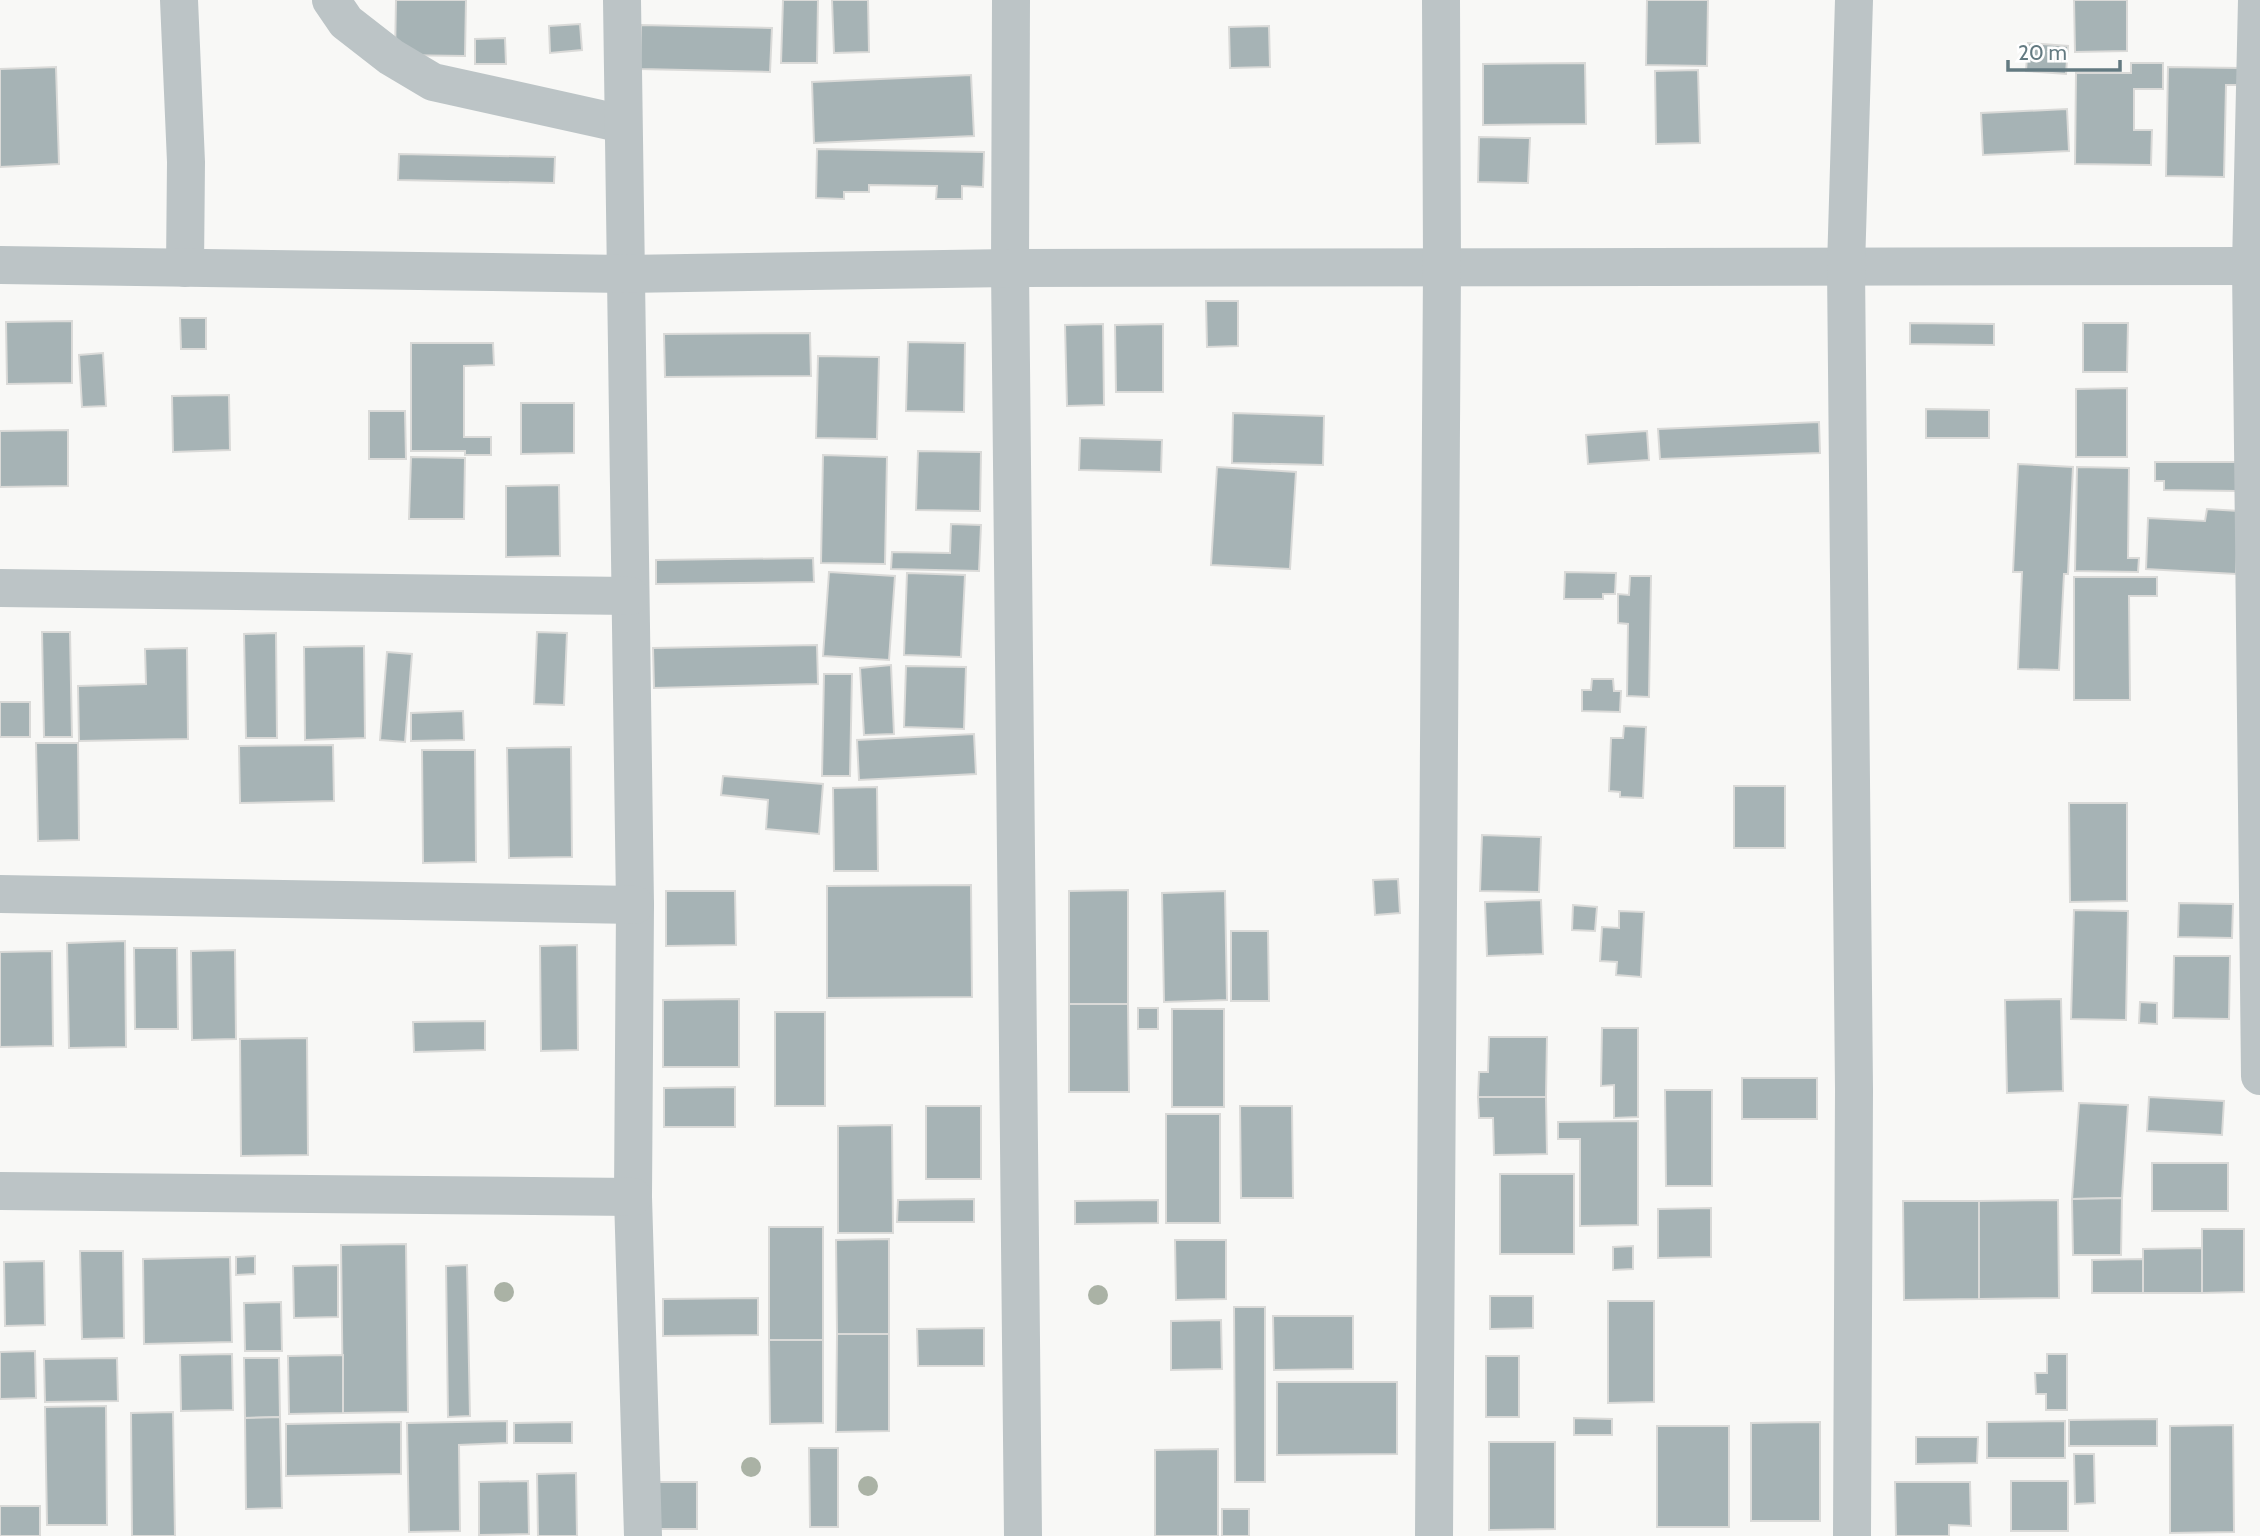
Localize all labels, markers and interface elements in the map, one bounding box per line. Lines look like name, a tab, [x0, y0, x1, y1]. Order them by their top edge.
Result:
scale bar	[2008, 28, 2120, 72]
text: 20 m	[2018, 40, 2067, 65]

